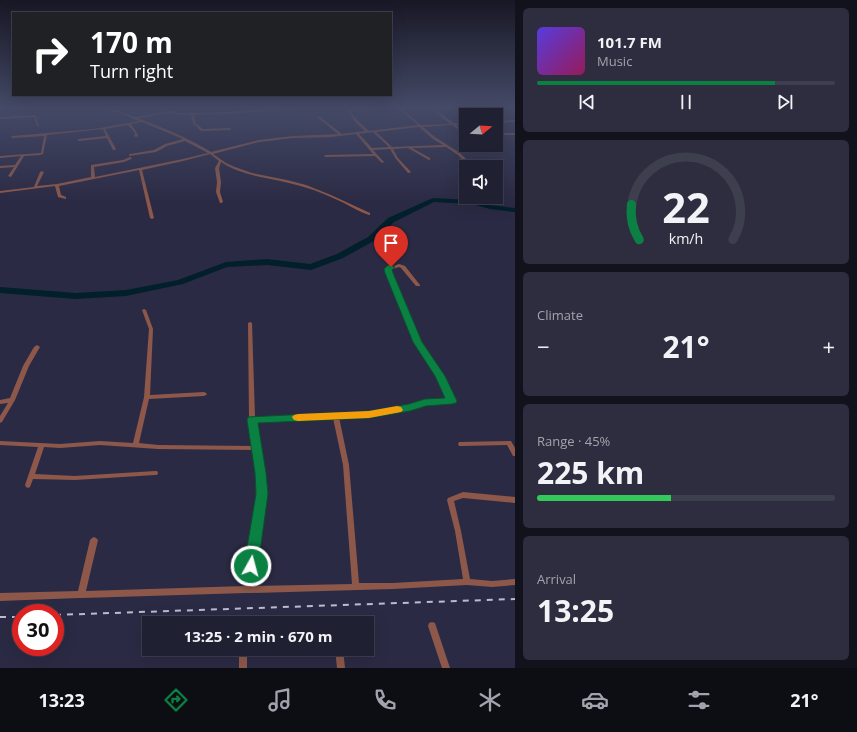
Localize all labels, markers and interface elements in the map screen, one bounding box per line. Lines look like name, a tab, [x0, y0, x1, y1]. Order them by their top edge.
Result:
text: 170 m	[90, 23, 173, 61]
icon: right	[24, 28, 76, 80]
text: 101.7 FM	[597, 32, 662, 52]
text: Music	[597, 52, 632, 70]
text: Turn right	[90, 59, 173, 83]
icon: previous	[576, 91, 598, 113]
icon: pause	[675, 91, 697, 113]
icon: next	[774, 91, 796, 113]
north arrow	[459, 108, 503, 152]
map controls	[459, 108, 503, 204]
button: sound	[459, 160, 503, 204]
text: 22	[662, 179, 710, 235]
pin	[374, 226, 408, 267]
text: km/h	[669, 229, 703, 248]
icon: arrive	[380, 232, 402, 254]
text: Climate	[537, 306, 583, 324]
text: 21°	[662, 326, 710, 367]
text: −	[537, 331, 550, 361]
text: +	[822, 331, 835, 361]
text: Range · 45%	[537, 432, 610, 450]
text: 225 km	[537, 452, 644, 493]
position arrow	[230, 545, 272, 587]
text: Arrival	[537, 570, 576, 588]
text: 13:25	[537, 590, 614, 631]
speed limit sign: 30	[12, 604, 64, 656]
text: 13:25 · 2 min · 670 m	[184, 626, 332, 646]
icon: directions	[162, 686, 190, 714]
icon: music	[266, 686, 294, 714]
icon: phone	[371, 686, 399, 714]
icon: climate	[476, 686, 504, 714]
icon: car	[581, 686, 609, 714]
icon: filters	[685, 686, 713, 714]
text: 13:23	[38, 688, 85, 712]
text: 21°	[790, 688, 819, 712]

